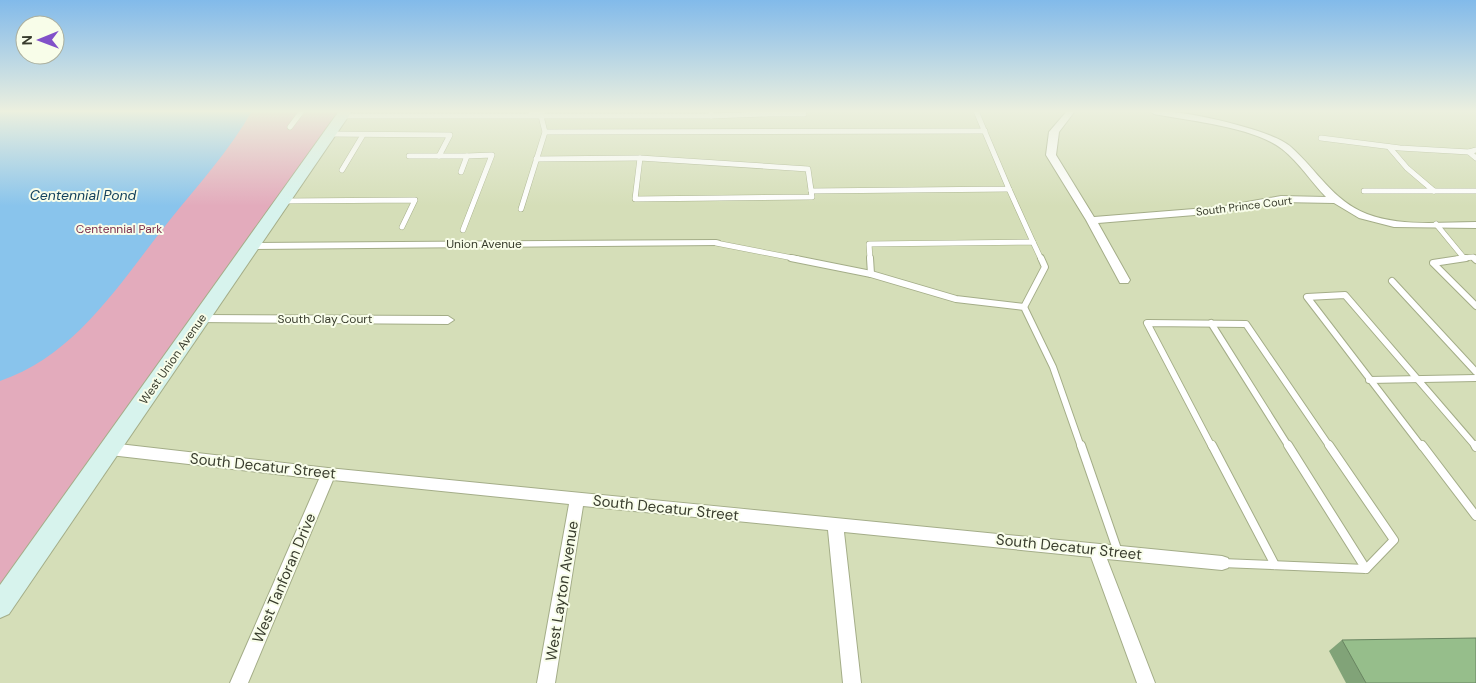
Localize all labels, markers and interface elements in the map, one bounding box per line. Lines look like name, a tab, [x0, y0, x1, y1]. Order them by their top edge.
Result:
north arrow	[15, 15, 65, 65]
text: N	[18, 35, 36, 45]
water label: Centennial Pond	[30, 186, 137, 204]
street label: South Prince Court	[1195, 193, 1293, 219]
park label: Centennial Park	[76, 221, 162, 237]
street label: Union Avenue	[446, 236, 522, 252]
street label: West Union Avenue	[136, 310, 210, 407]
street label: South Clay Court	[278, 311, 373, 327]
street label: South Decatur Street	[189, 448, 337, 484]
street label: South Decatur Street	[592, 490, 740, 526]
street label: West Tanforan Drive	[248, 510, 320, 646]
street label: West Layton Avenue	[541, 519, 583, 663]
street label: South Decatur Street	[995, 529, 1143, 565]

